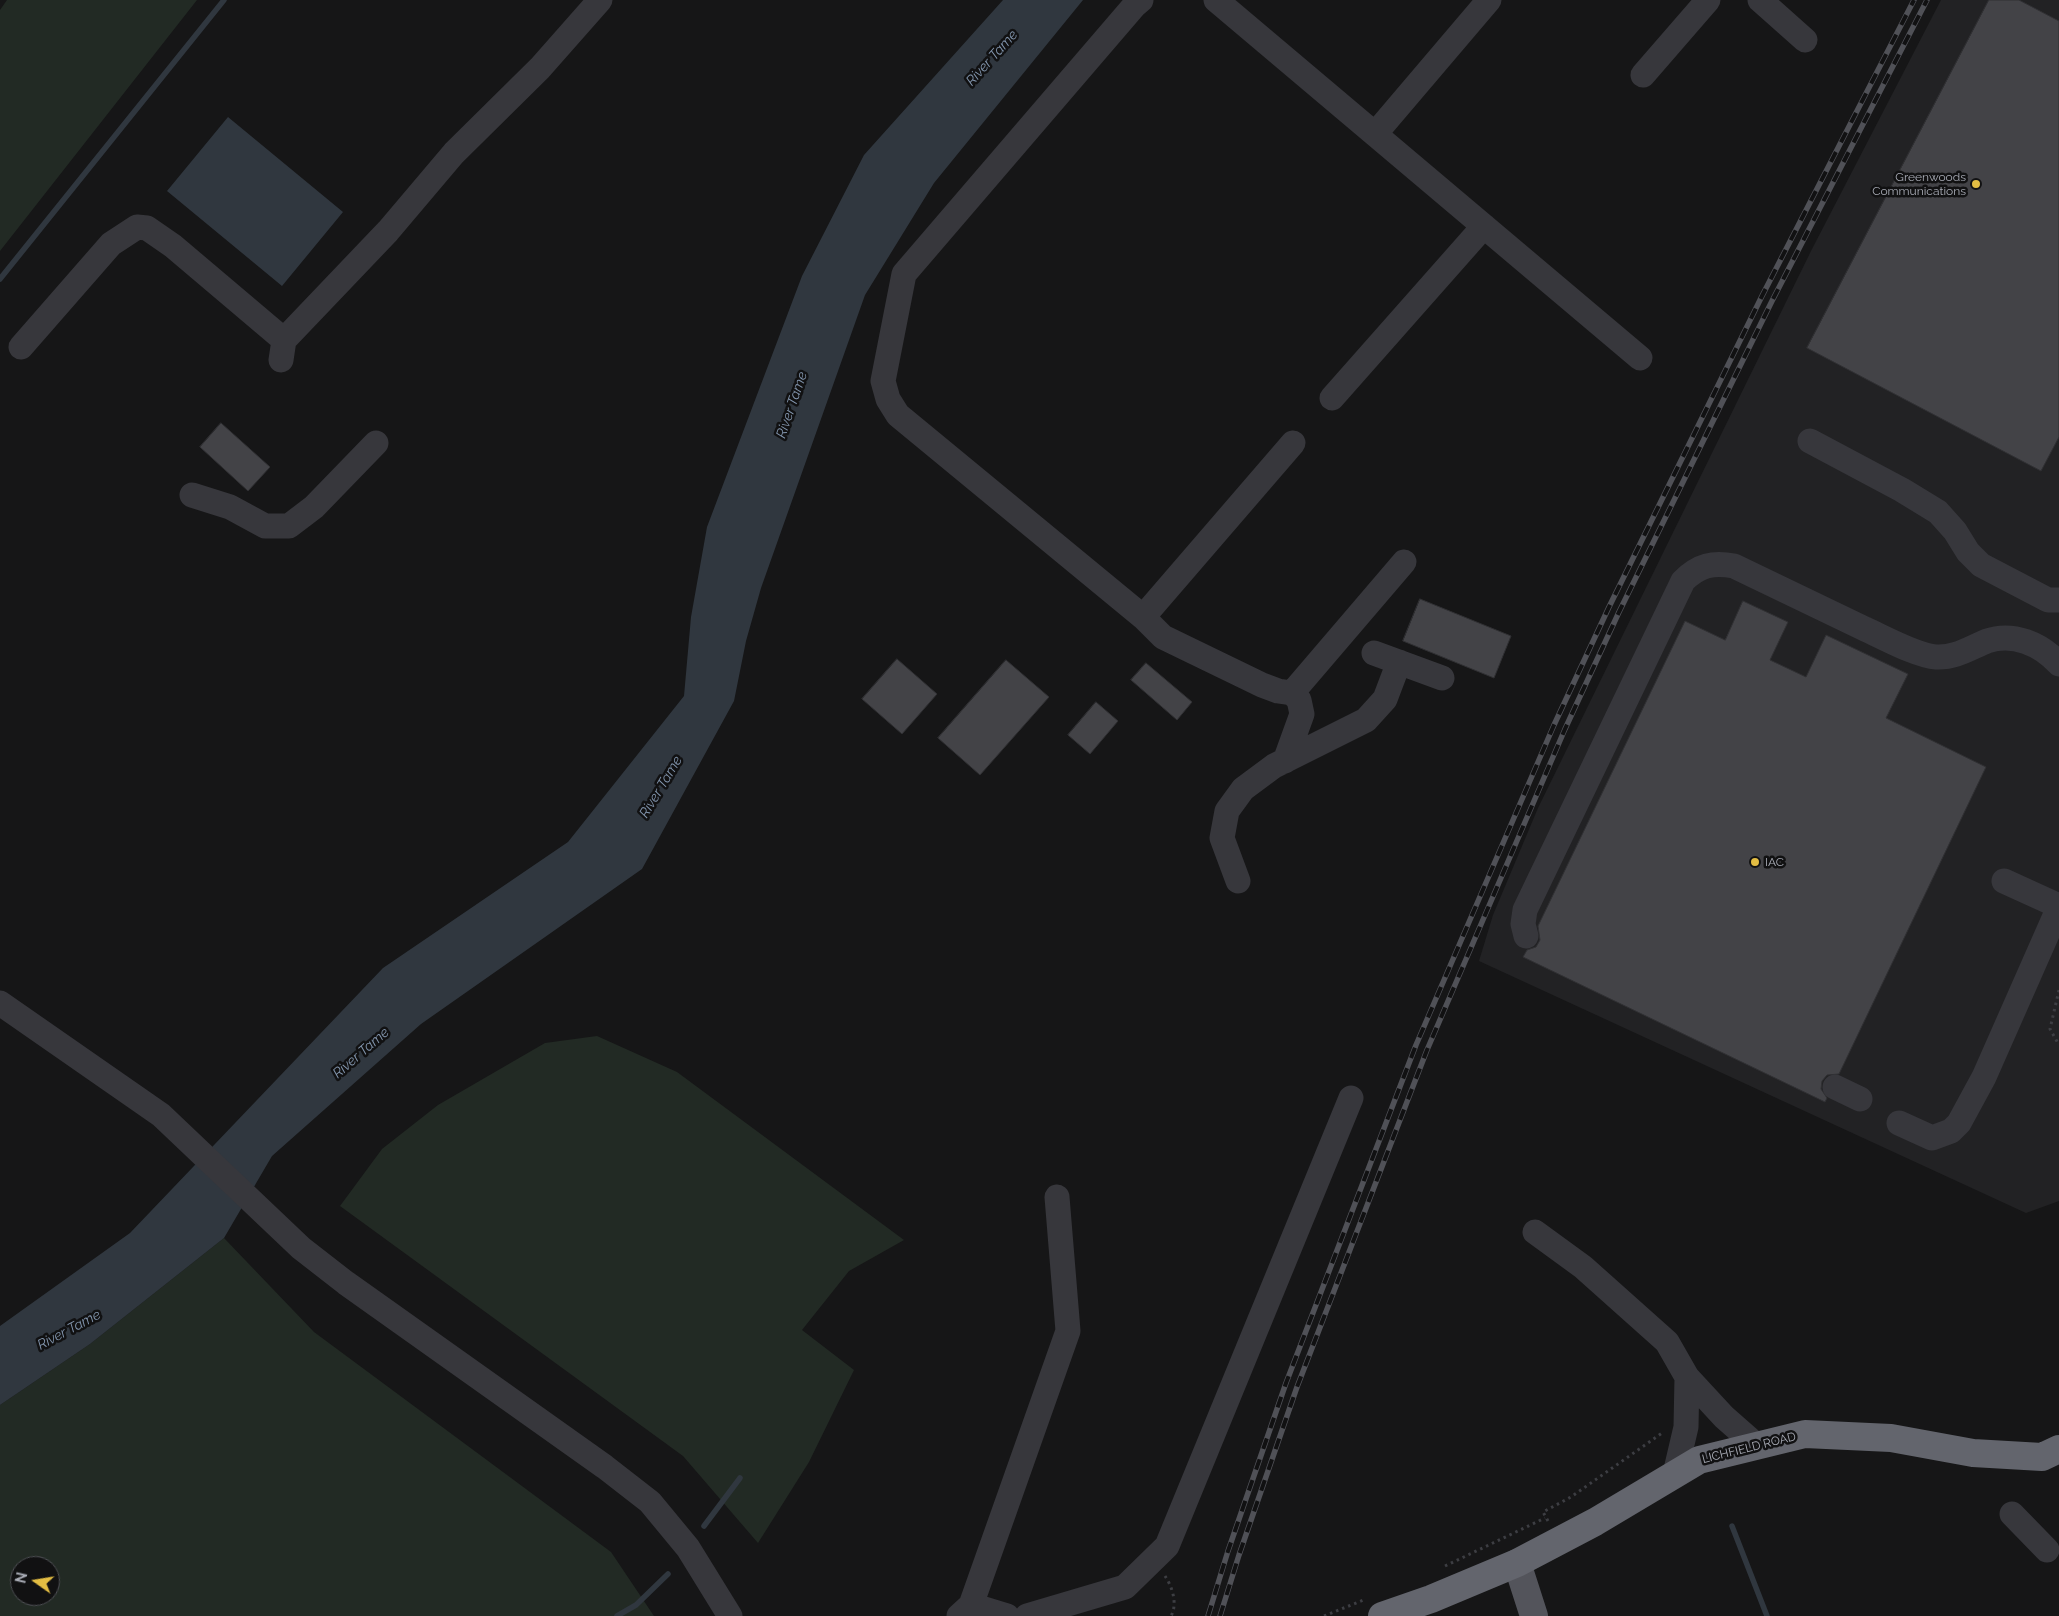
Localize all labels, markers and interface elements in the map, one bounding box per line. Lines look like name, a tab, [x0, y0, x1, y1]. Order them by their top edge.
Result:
water label: River Tame	[963, 27, 1021, 89]
place label: Greenwoods Communications	[1872, 170, 1966, 198]
marker: Greenwoods Communications	[1970, 178, 1982, 190]
water label: River Tame	[773, 370, 811, 440]
water label: River Tame	[636, 753, 686, 821]
place label: IAC	[1765, 855, 1784, 869]
marker: IAC	[1749, 856, 1761, 868]
water label: River Tame	[329, 1024, 393, 1082]
water label: River Tame	[35, 1306, 103, 1354]
street label: LICHFIELD ROAD	[1701, 1429, 1797, 1467]
north arrow	[10, 1556, 60, 1606]
text: N	[12, 1571, 30, 1585]

